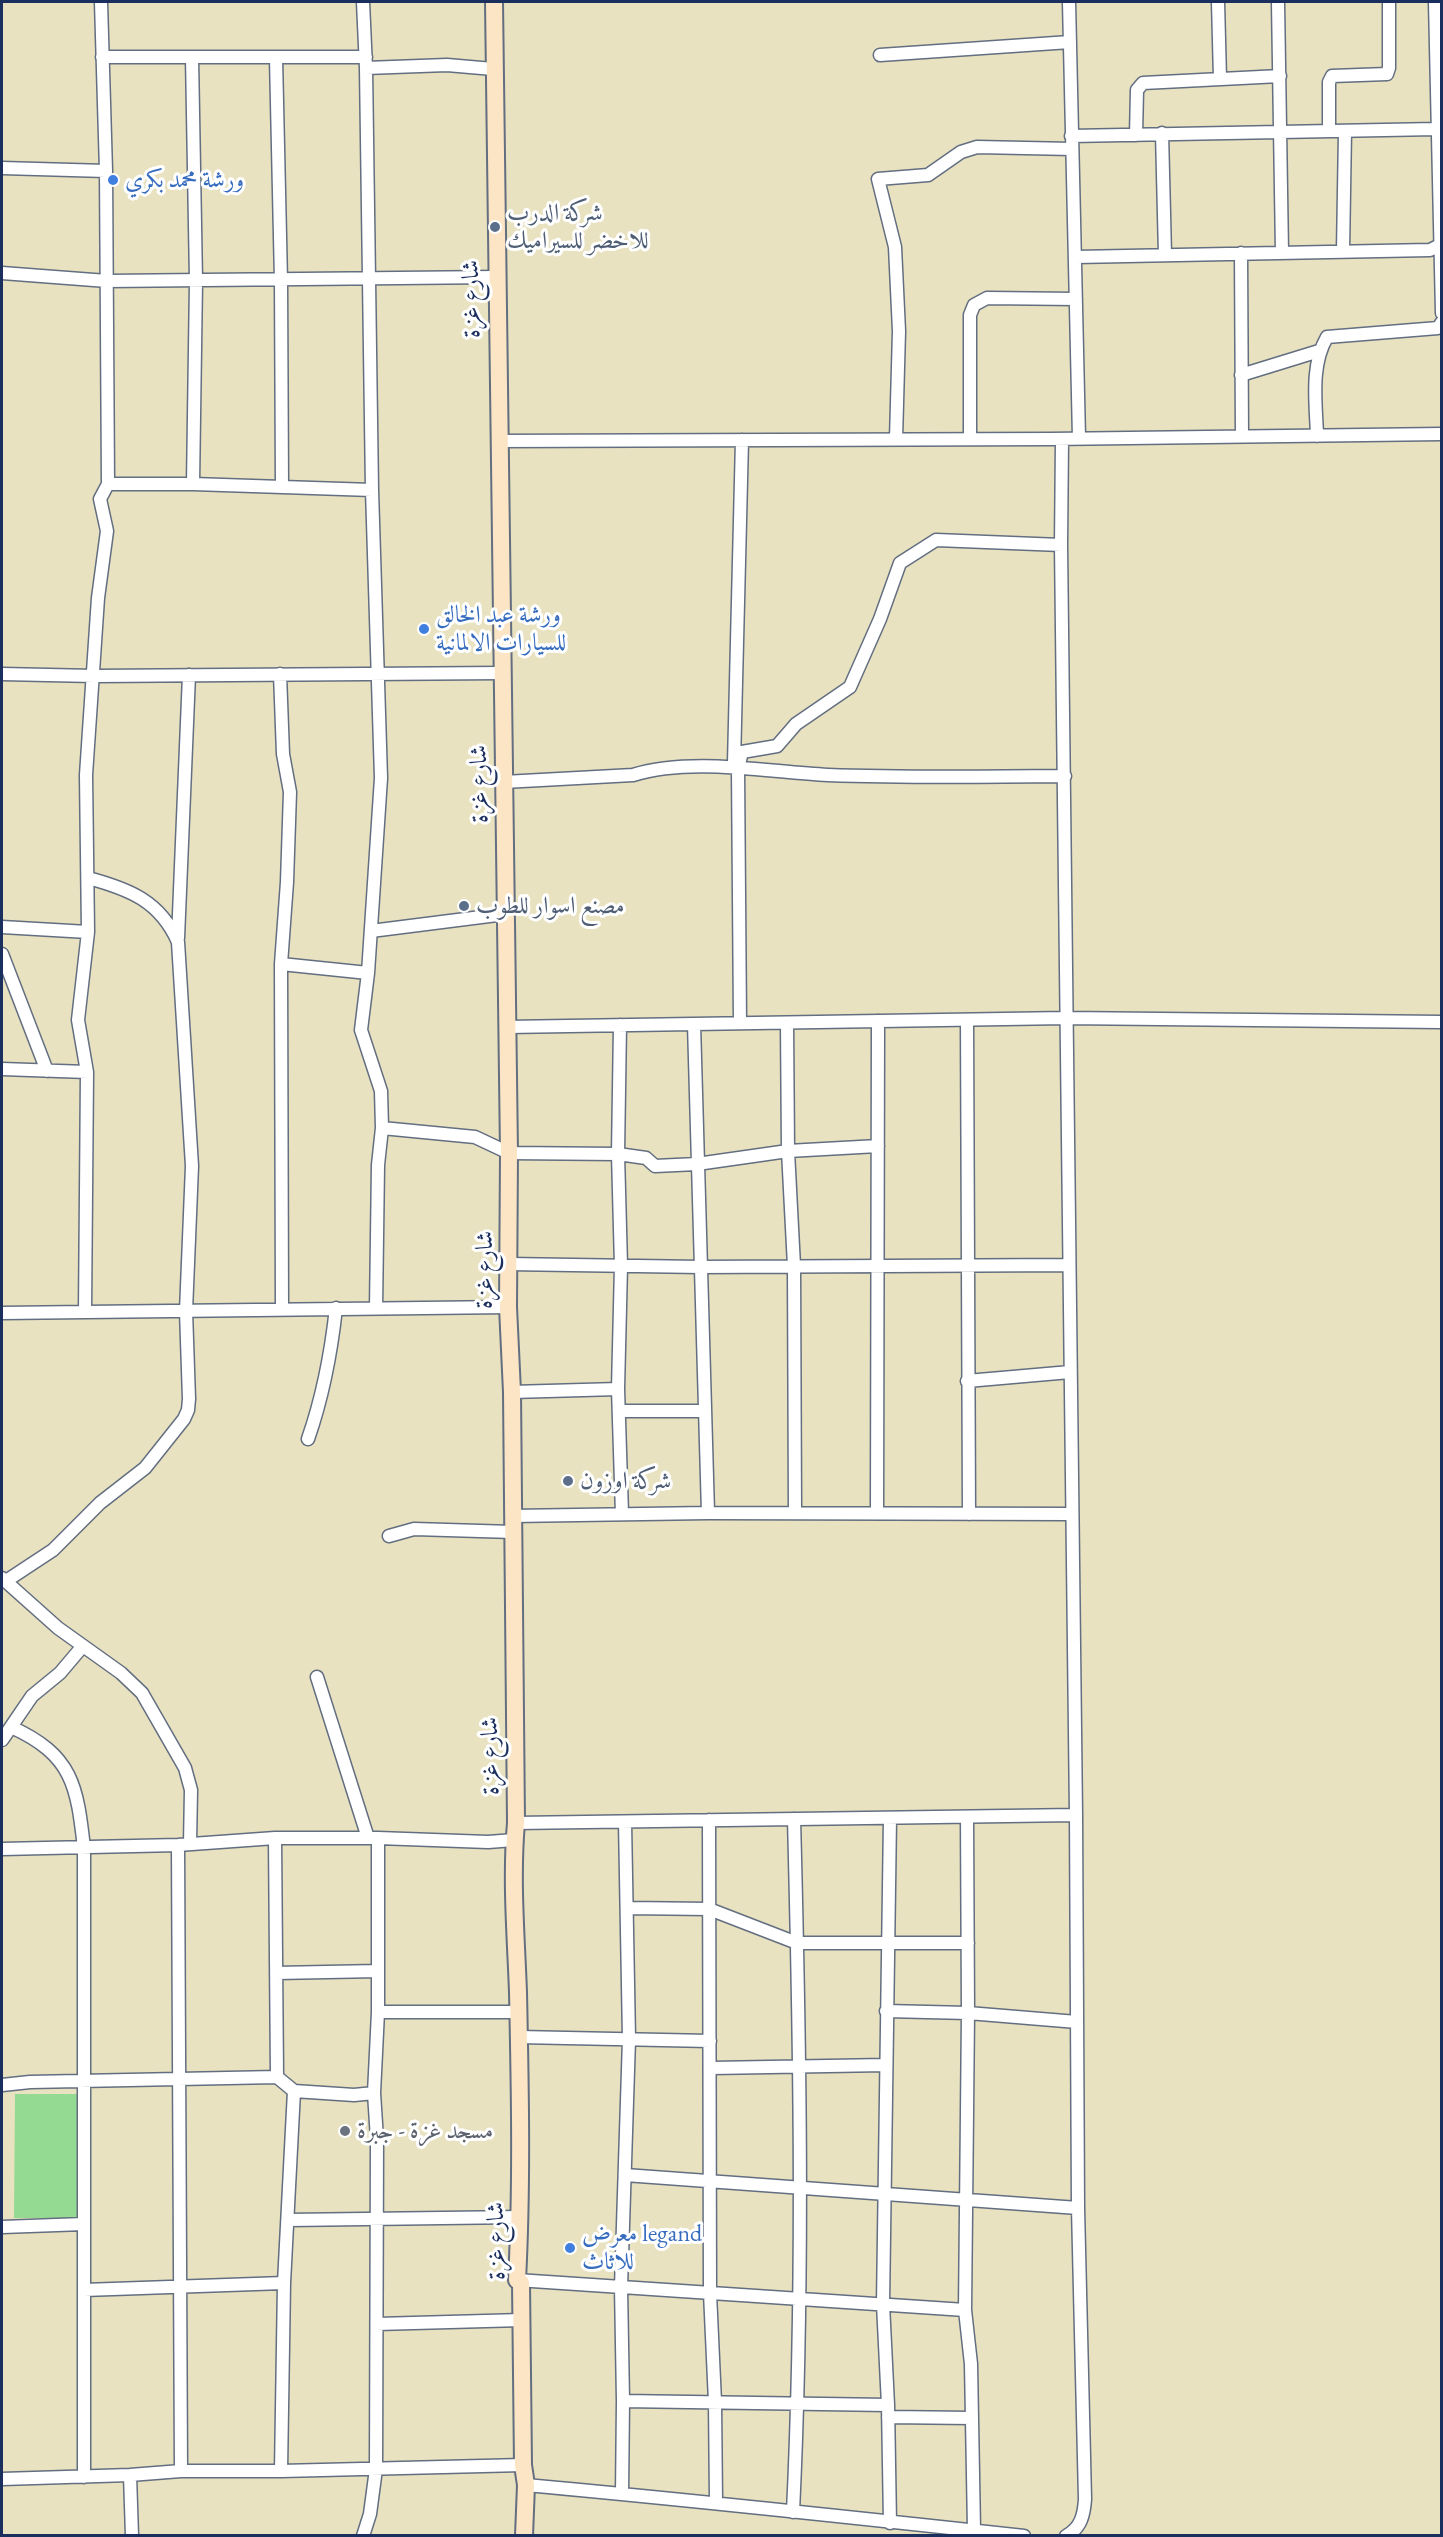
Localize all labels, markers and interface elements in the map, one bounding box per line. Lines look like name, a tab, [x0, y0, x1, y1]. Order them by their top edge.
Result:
place label: ورشة محمد بكري	[125, 166, 244, 194]
marker: ورشة محمد بكري	[106, 173, 120, 187]
place label: شركة الدرب للاخضر للسيراميك	[507, 199, 649, 255]
marker: شركة الدرب للاخضر للسيراميك	[488, 220, 502, 234]
street label: شارع غزة	[457, 260, 487, 338]
place label: ورشة عبد الخالق للسيارات الالمانية	[436, 601, 566, 657]
marker: ورشة عبد الخالق للسيارات الالمانية	[417, 622, 431, 636]
street label: شارع غزة	[465, 745, 495, 823]
place label: مصنع اسوار للطوب	[476, 892, 625, 920]
marker: مصنع اسوار للطوب	[457, 899, 471, 913]
street label: شارع غزة	[471, 1231, 499, 1309]
place label: شركة اوزون	[580, 1467, 671, 1495]
marker: شركة اوزون	[561, 1474, 575, 1488]
street label: شارع غزة	[476, 1717, 506, 1795]
place label: مسجد غزة - جبرة	[357, 2117, 493, 2145]
marker: مسجد غزة - جبرة	[338, 2124, 352, 2138]
street label: شارع غزة	[482, 2202, 512, 2280]
place label: معرض legand للاثاث	[582, 2220, 702, 2276]
marker: معرض legand للاثاث	[563, 2241, 577, 2255]

